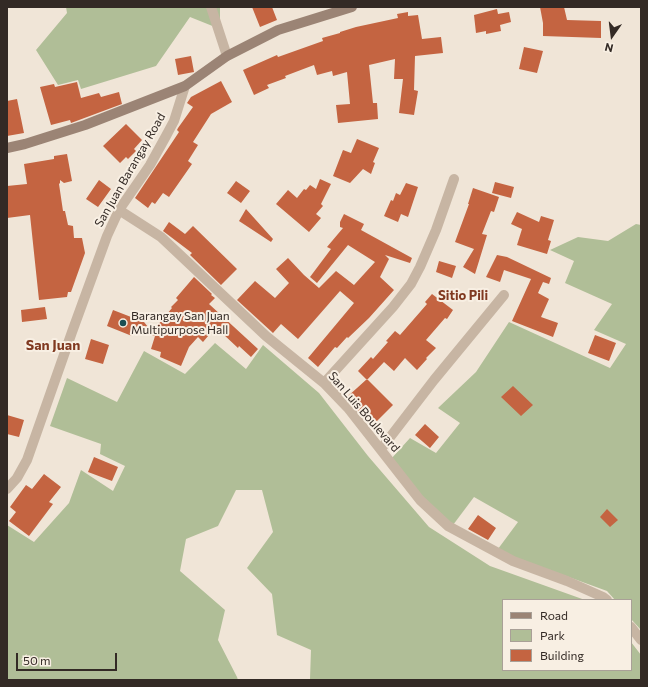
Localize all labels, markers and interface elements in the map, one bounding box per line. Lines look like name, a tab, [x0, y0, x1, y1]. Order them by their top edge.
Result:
north arrow	[592, 16, 632, 56]
text: N	[603, 41, 615, 55]
street label: San Juan Barangay Road	[91, 111, 169, 229]
district label: Sitio Pili	[438, 288, 488, 304]
place label: Barangay San Juan Multipurpose Hall	[131, 309, 230, 337]
marker: Barangay San Juan Multipurpose Hall	[118, 318, 128, 328]
district label: San Juan	[26, 337, 80, 353]
street label: San Luis Boulevard	[325, 369, 403, 455]
legend	[502, 599, 632, 671]
text: Road	[540, 608, 568, 622]
text: Park	[540, 628, 565, 642]
scale bar	[18, 645, 119, 671]
text: Building	[540, 648, 584, 662]
text: 50 m	[23, 653, 51, 667]

